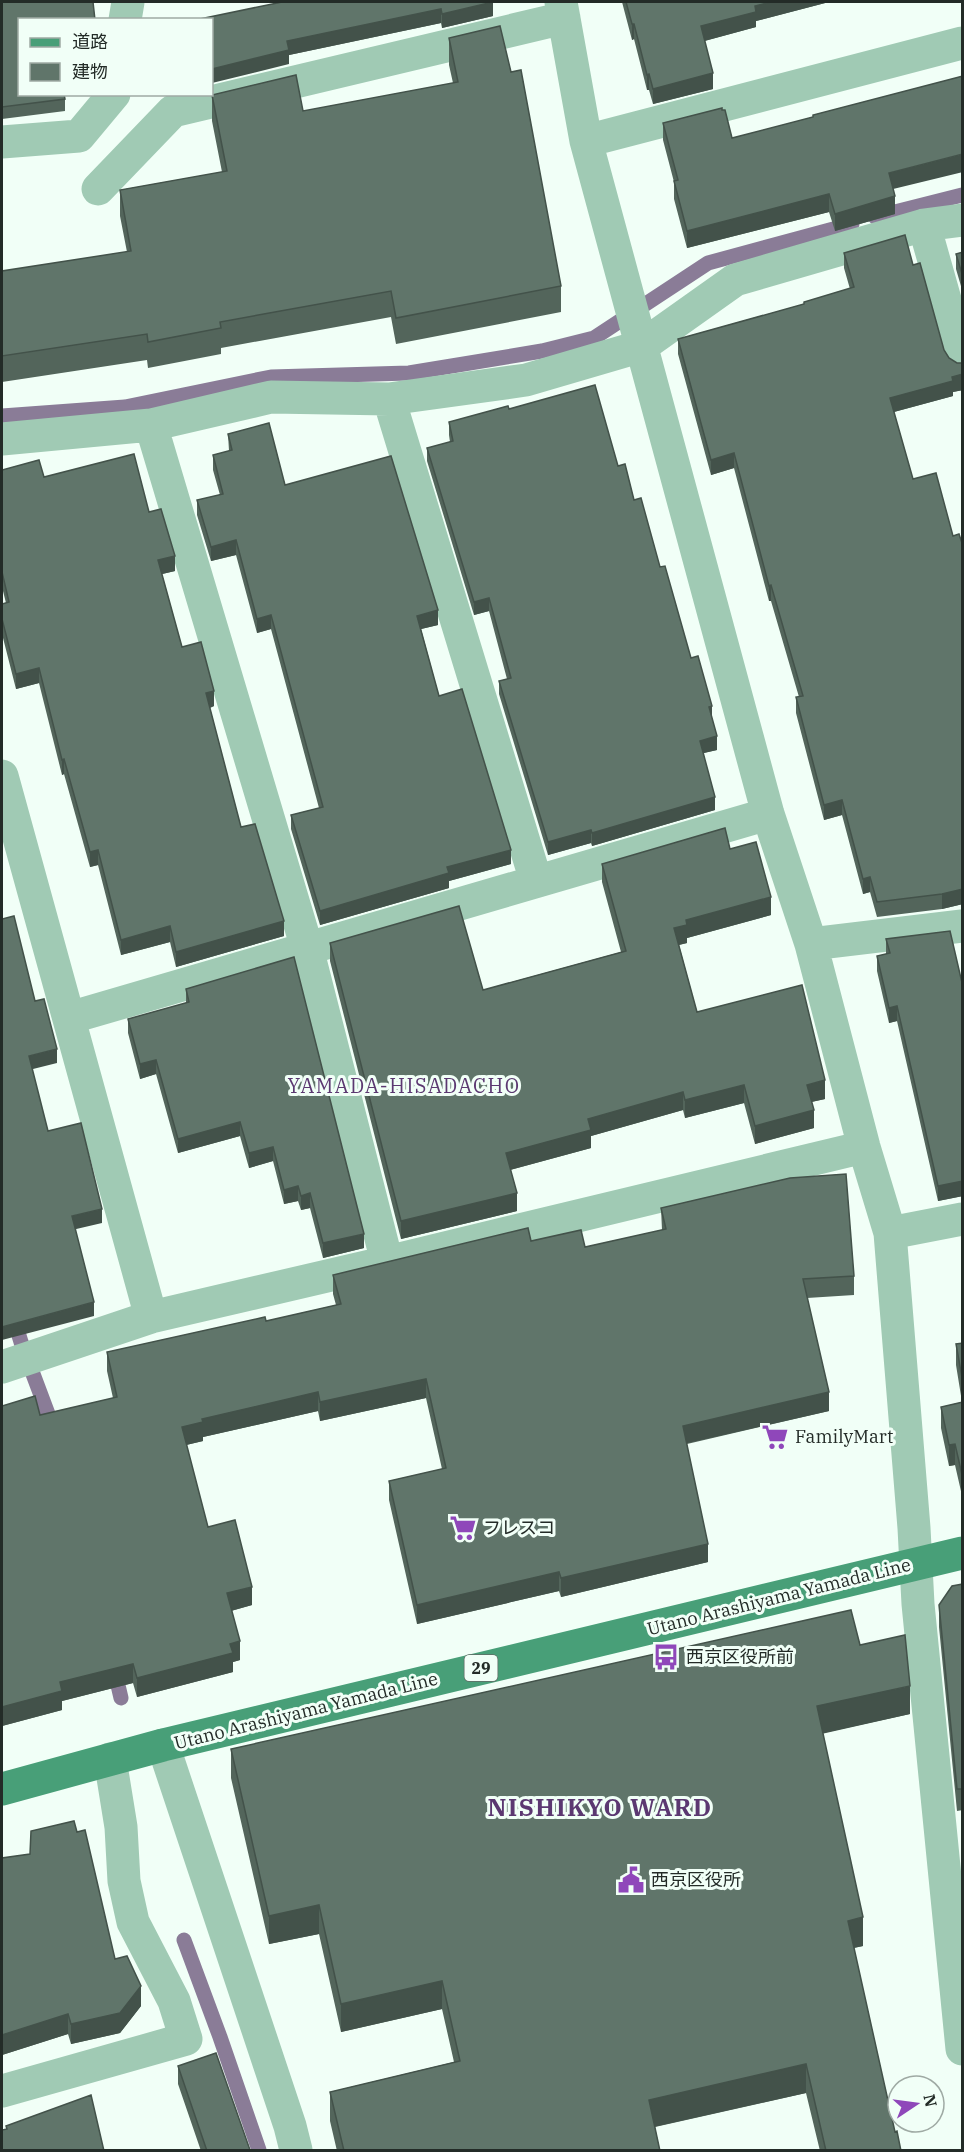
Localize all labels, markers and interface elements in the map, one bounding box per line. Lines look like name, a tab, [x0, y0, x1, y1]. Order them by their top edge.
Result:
legend	[18, 18, 213, 96]
text: 道路	[72, 30, 108, 53]
text: 建物	[72, 60, 108, 83]
district label: YAMADA-HISADACHO	[288, 1072, 520, 1099]
supermarket icon: FamilyMart	[760, 1422, 790, 1452]
place label: FamilyMart	[795, 1425, 893, 1448]
supermarket icon: フレスコ	[448, 1513, 478, 1543]
place label: フレスコ	[483, 1516, 555, 1539]
street label: Utano Arashiyama Yamada Line	[645, 1553, 913, 1640]
bus stop icon: 西京区役所前	[651, 1642, 681, 1672]
place label: 西京区役所前	[686, 1645, 794, 1668]
road number: 29	[464, 1655, 498, 1681]
street label: Utano Arashiyama Yamada Line	[172, 1667, 440, 1754]
district label: NISHIKYO WARD	[487, 1791, 713, 1823]
public building icon: 西京区役所	[616, 1865, 646, 1895]
place label: 西京区役所	[651, 1868, 741, 1891]
north arrow	[886, 2074, 946, 2134]
text: N	[919, 2092, 942, 2109]

